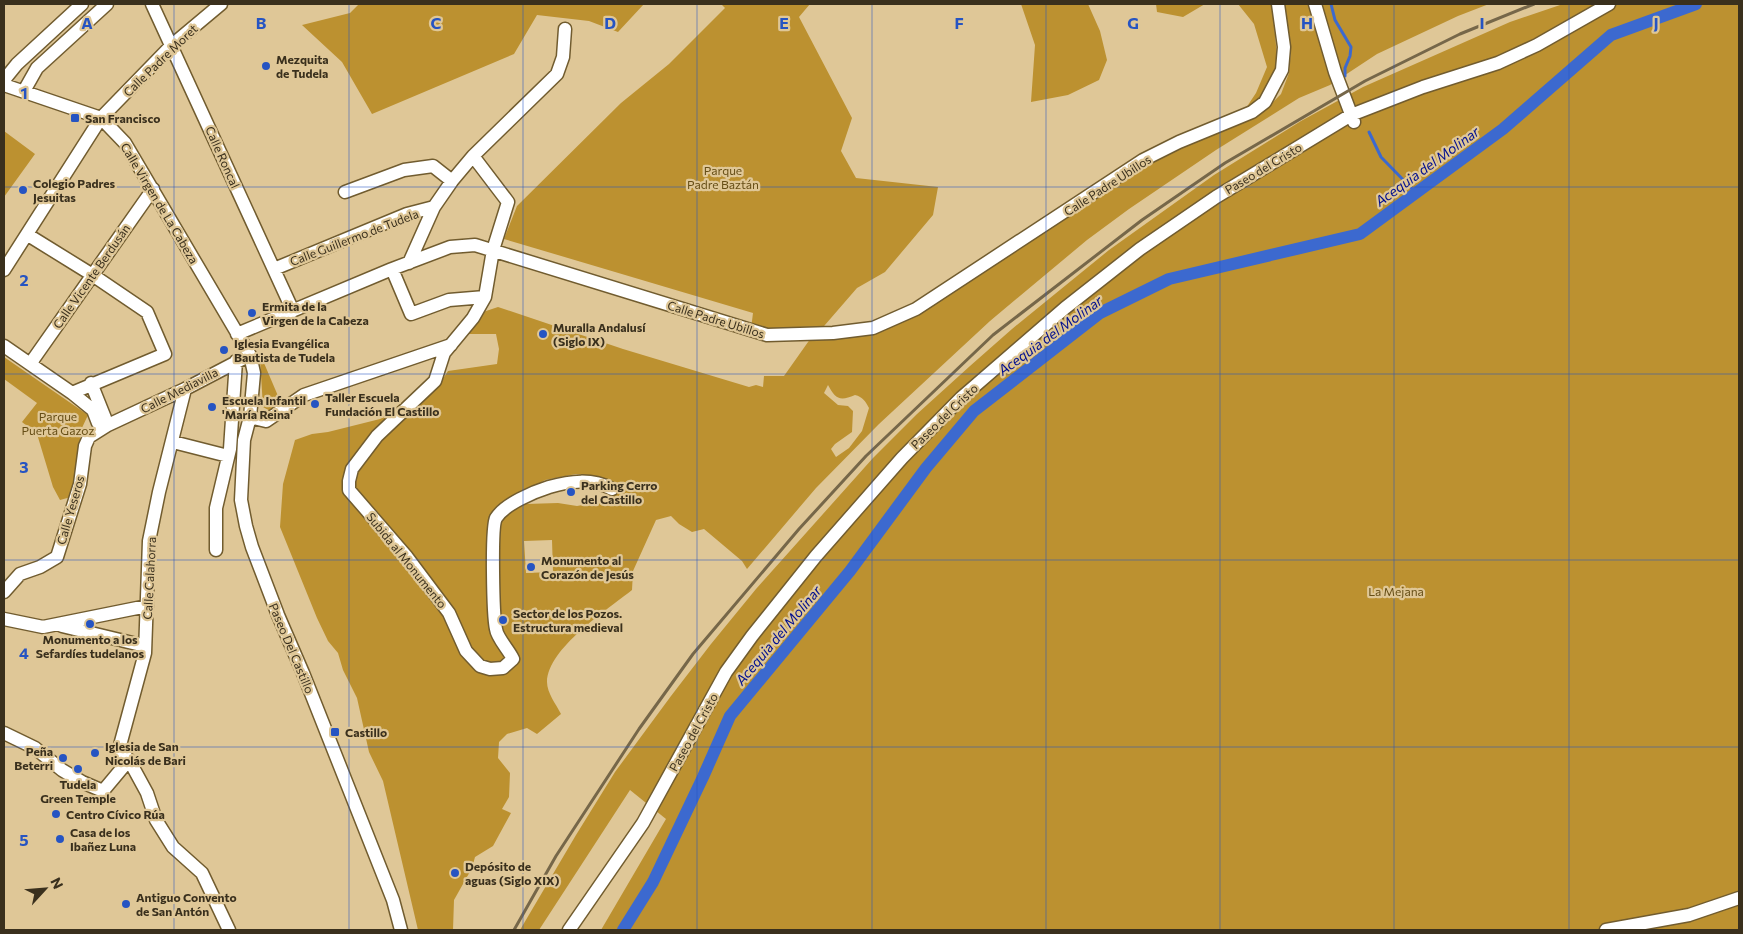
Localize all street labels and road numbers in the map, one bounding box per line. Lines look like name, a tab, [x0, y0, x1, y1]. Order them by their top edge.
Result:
street label: Calle Padre Moret	[120, 21, 200, 99]
street label: Calle Roncal	[203, 124, 243, 190]
street label: Calle Virgen de La Cabeza	[118, 140, 202, 266]
street label: Paseo del Cristo	[1222, 140, 1304, 196]
street label: Calle Padre Ubillos	[1061, 152, 1153, 218]
street label: Calle Guillermo de Tudela	[288, 206, 420, 268]
street label: Calle Vicente Berdusán	[50, 221, 132, 331]
street label: Calle Padre Ubillos	[666, 298, 766, 340]
street label: Calle Mediavilla	[138, 365, 220, 415]
street label: Paseo del Cristo	[908, 381, 980, 451]
street label: Calle Yeseros	[53, 474, 87, 546]
street label: Subida al Monumento	[364, 509, 450, 611]
street label: Calle Calahorra	[140, 536, 158, 620]
street label: Paseo Del Castillo	[267, 601, 317, 695]
street label: Paseo del Cristo	[666, 690, 720, 774]

